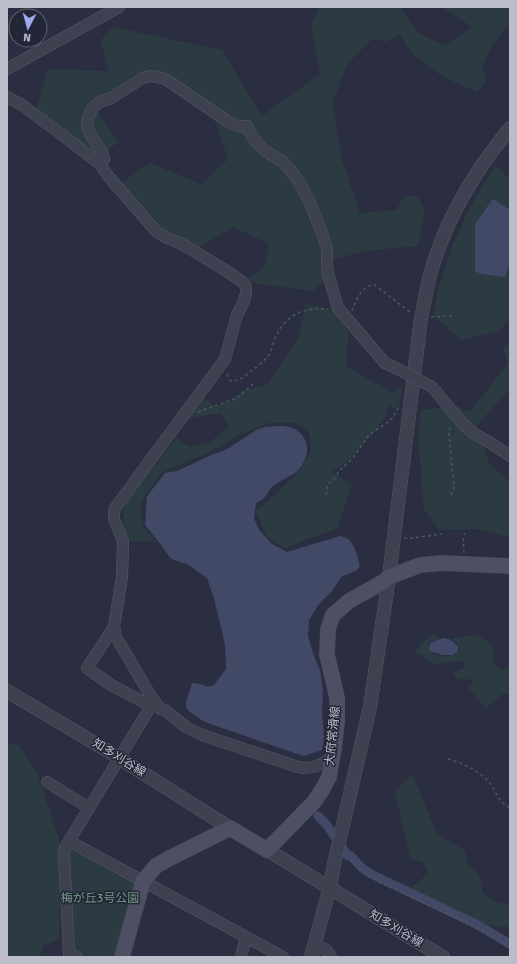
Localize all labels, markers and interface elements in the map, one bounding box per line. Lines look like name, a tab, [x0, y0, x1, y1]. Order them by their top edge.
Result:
north arrow	[8, 8, 48, 48]
text: N	[23, 31, 31, 44]
street label: 大府常滑線	[322, 705, 344, 767]
street label: 知多刈谷線	[90, 736, 148, 780]
park label: 梅が丘3号公園	[61, 891, 139, 906]
street label: 知多刈谷線	[366, 907, 426, 951]

